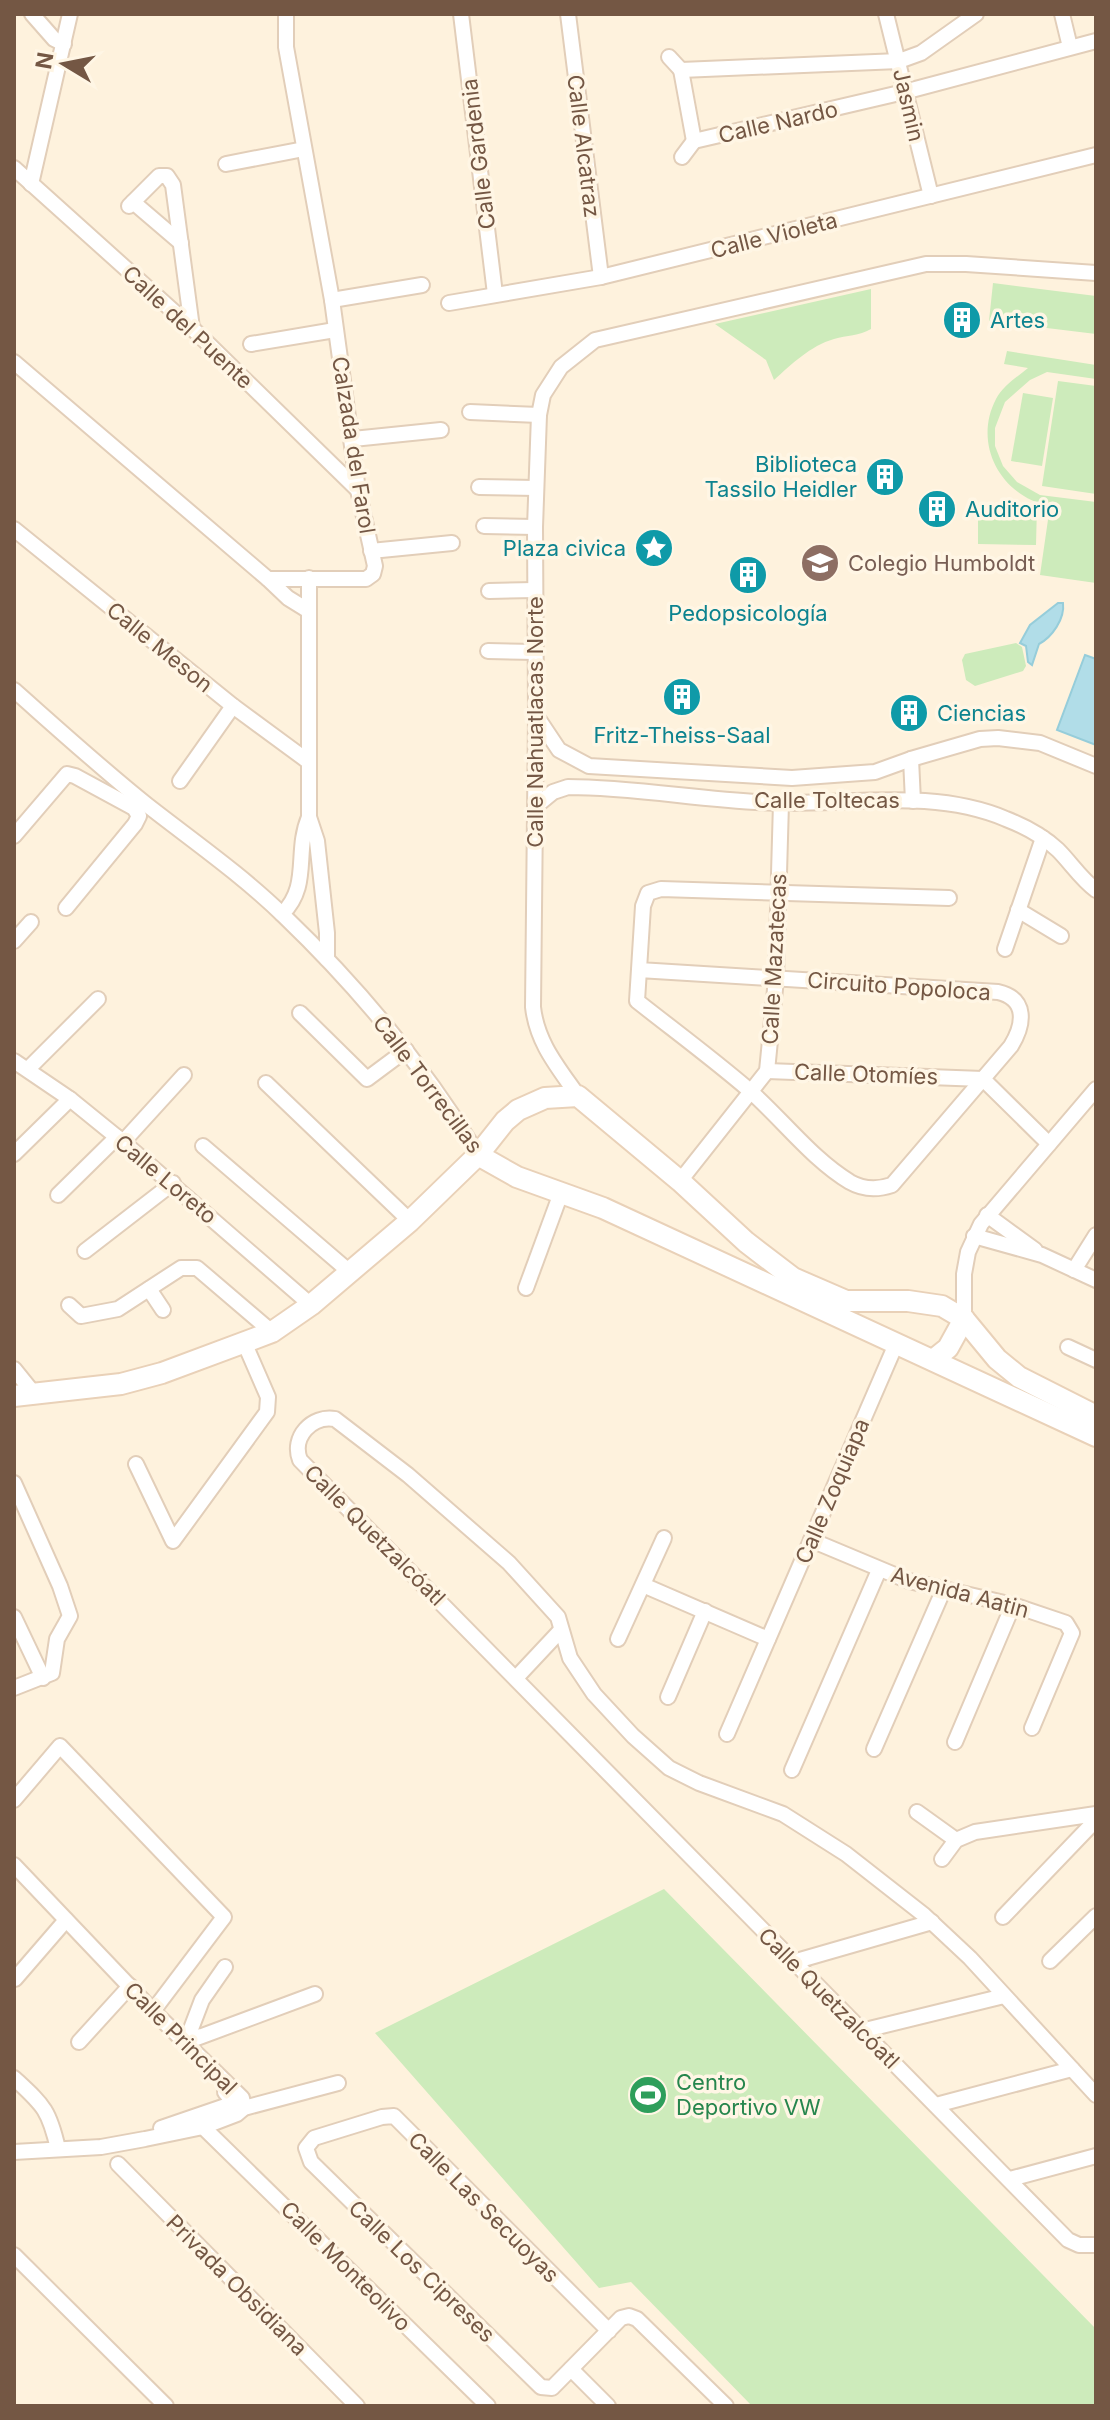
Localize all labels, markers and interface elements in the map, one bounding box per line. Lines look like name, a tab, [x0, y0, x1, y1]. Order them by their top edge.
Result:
north arrow	[24, 24, 104, 104]
text: N	[30, 50, 59, 71]
street label: Jasmin	[888, 66, 930, 144]
street label: Calle Alcatraz	[562, 73, 606, 219]
street label: Calle Gardenia	[456, 77, 500, 231]
street label: Calle Nardo	[716, 96, 840, 148]
street label: Calle Violeta	[708, 207, 840, 263]
street label: Calle del Puente	[117, 260, 259, 394]
building icon: Artes	[941, 299, 983, 341]
place label: Artes	[990, 307, 1045, 333]
street label: Calzada del Farol	[327, 354, 381, 536]
place label: Biblioteca Tassilo Heidler	[704, 451, 857, 502]
building icon: Biblioteca Tassilo Heidler	[864, 456, 906, 498]
building icon: Auditorio	[916, 488, 958, 530]
place label: Auditorio	[965, 496, 1059, 522]
place icon: Plaza civica	[633, 527, 675, 569]
place label: Plaza civica	[503, 535, 626, 561]
school or university icon: Colegio Humboldt	[799, 542, 841, 584]
place label: Colegio Humboldt	[848, 550, 1035, 576]
building icon: Pedopsicología	[727, 554, 769, 596]
street label: Calle Meson	[102, 596, 218, 698]
street label: Calle Nahuatlacas Norte	[522, 596, 548, 848]
place label: Pedopsicología	[668, 600, 828, 626]
building icon: Fritz-Theiss-Saal	[661, 676, 703, 718]
building icon: Ciencias	[888, 692, 930, 734]
place label: Ciencias	[937, 700, 1026, 726]
place label: Fritz-Theiss-Saal	[594, 722, 771, 748]
street label: Calle Toltecas	[754, 787, 900, 813]
street label: Calle Mazatecas	[757, 873, 791, 1045]
street label: Circuito Popoloca	[806, 967, 992, 1005]
street label: Calle Torrecillas	[368, 1010, 488, 1158]
street label: Calle Otomíes	[794, 1058, 938, 1090]
street label: Calle Loreto	[110, 1129, 222, 1229]
street label: Calle Zoquiapa	[790, 1414, 874, 1568]
street label: Calle Quetzalcóatl	[299, 1459, 451, 1611]
street label: Avenida Aatin	[888, 1561, 1032, 1623]
street label: Calle Quetzalcóatl	[753, 1922, 905, 2074]
street label: Calle Principal	[119, 1976, 243, 2100]
place label: Centro Deportivo VW	[676, 2069, 821, 2120]
sports icon: Centro Deportivo VW	[627, 2074, 669, 2116]
street label: Calle Las Secuoyas	[403, 2126, 565, 2288]
street label: Calle Los Cipreses	[343, 2195, 501, 2347]
street label: Calle Monteolivo	[276, 2196, 416, 2336]
street label: Privada Obsidiana	[161, 2209, 313, 2361]

